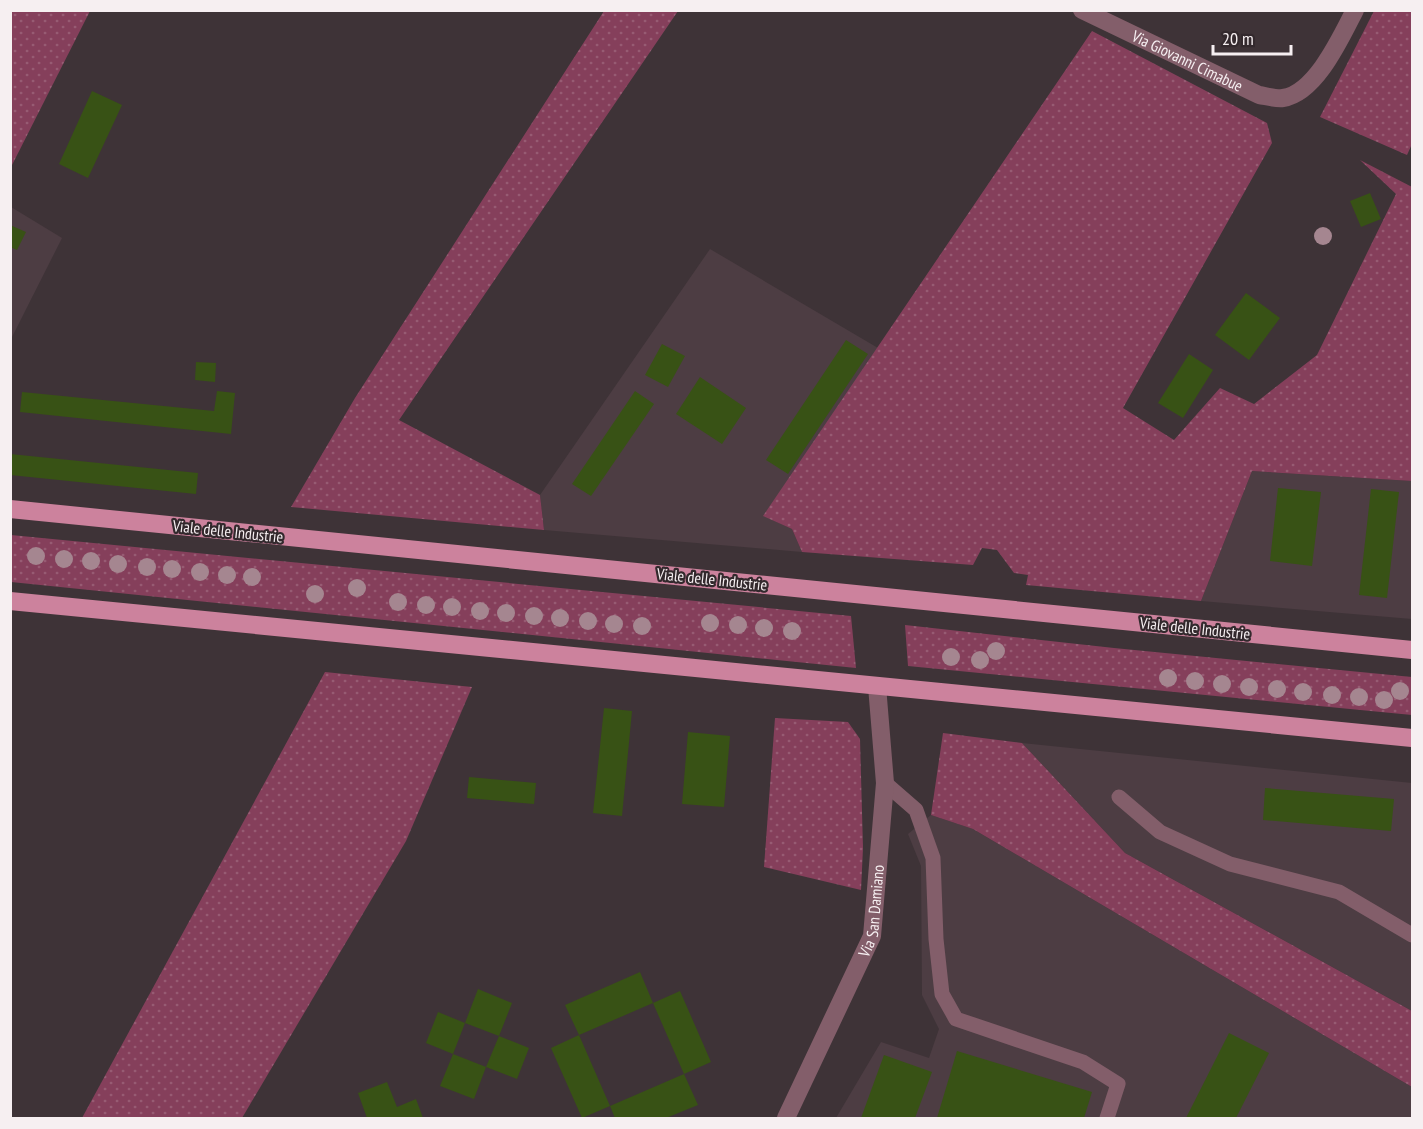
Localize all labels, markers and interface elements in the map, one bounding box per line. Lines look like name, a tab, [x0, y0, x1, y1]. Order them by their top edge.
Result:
scale bar	[1213, 18, 1291, 56]
street label: Via Giovanni Cimabue	[1128, 25, 1246, 96]
text: 20 m	[1222, 27, 1254, 50]
street label: Viale delle Industrie	[171, 515, 284, 547]
street label: Viale delle Industrie	[655, 563, 768, 595]
street label: Viale delle Industrie	[1138, 612, 1251, 644]
street label: Via San Damiano	[853, 864, 888, 961]

